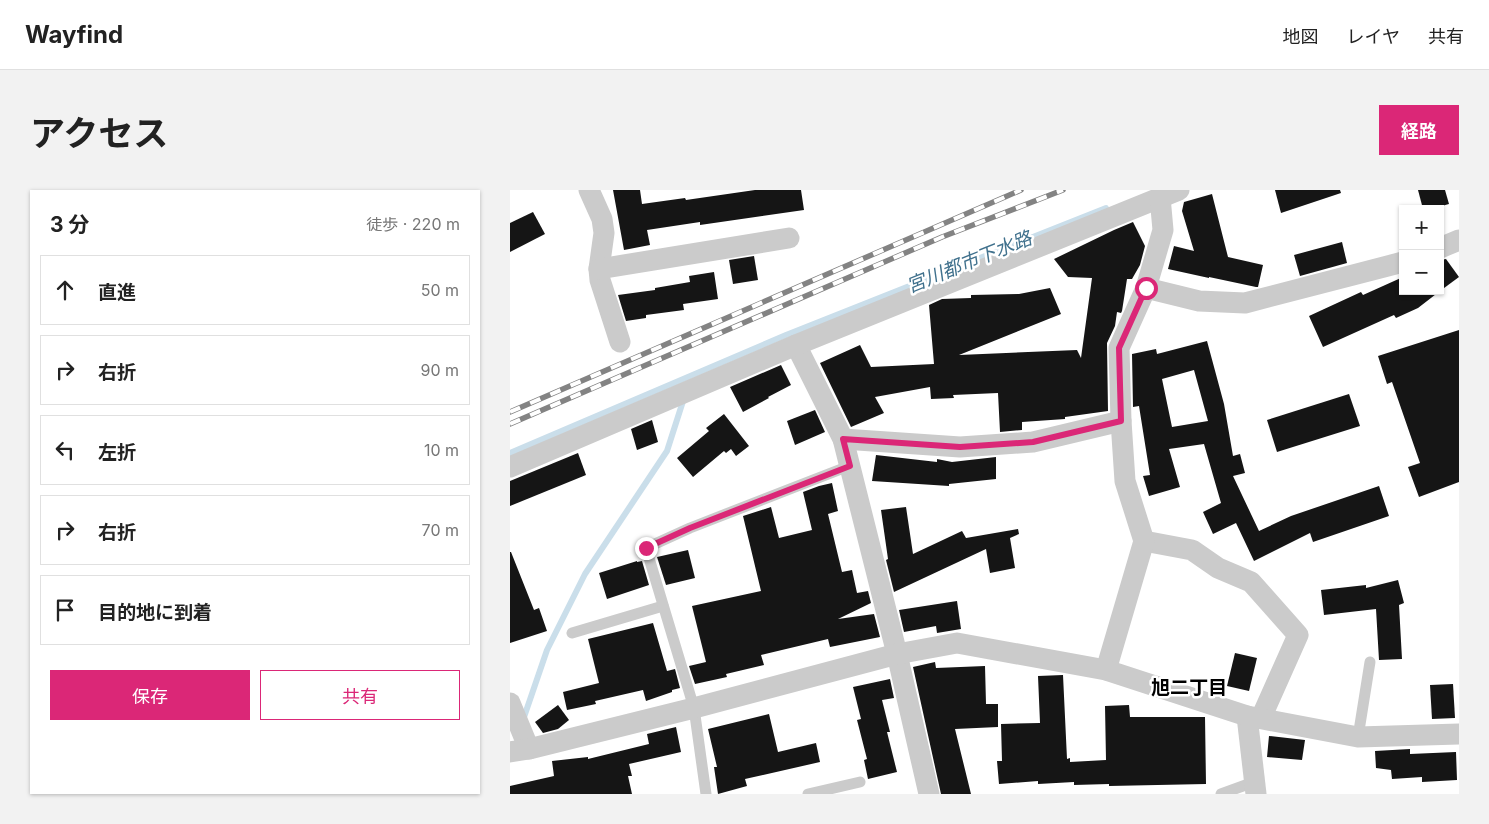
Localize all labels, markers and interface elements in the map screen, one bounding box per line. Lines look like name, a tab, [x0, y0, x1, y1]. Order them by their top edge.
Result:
text: Wayfind	[25, 20, 123, 49]
text: 地図	[1283, 26, 1319, 47]
text: レイヤ	[1347, 26, 1400, 47]
text: 共有	[1428, 26, 1464, 47]
button: 経路	[1379, 105, 1459, 155]
text: アクセス	[30, 112, 168, 154]
map controls	[1399, 205, 1444, 295]
button: +	[1399, 205, 1444, 250]
text: 3 分	[50, 212, 90, 237]
text: 徒歩 · 220 m	[366, 214, 460, 234]
water label: 宮川都市下水路	[903, 226, 1037, 298]
button: −	[1399, 250, 1444, 295]
icon: ahead	[51, 276, 79, 304]
route start	[1135, 277, 1158, 300]
text: 50 m	[421, 280, 459, 300]
text: 直進	[98, 281, 136, 304]
icon: right	[51, 356, 79, 384]
text: 90 m	[420, 360, 459, 380]
text: 右折	[98, 361, 136, 384]
icon: left	[51, 436, 79, 464]
text: 10 m	[424, 440, 459, 460]
text: 左折	[98, 441, 136, 464]
icon: right	[51, 516, 79, 544]
text: 70 m	[422, 520, 459, 540]
text: 右折	[98, 521, 136, 544]
route end	[635, 537, 658, 560]
icon: arrive	[51, 596, 79, 624]
text: 目的地に到着	[98, 601, 212, 624]
button: 保存	[50, 670, 250, 720]
button: 共有	[260, 670, 460, 720]
district label: 旭二丁目	[1151, 676, 1227, 699]

